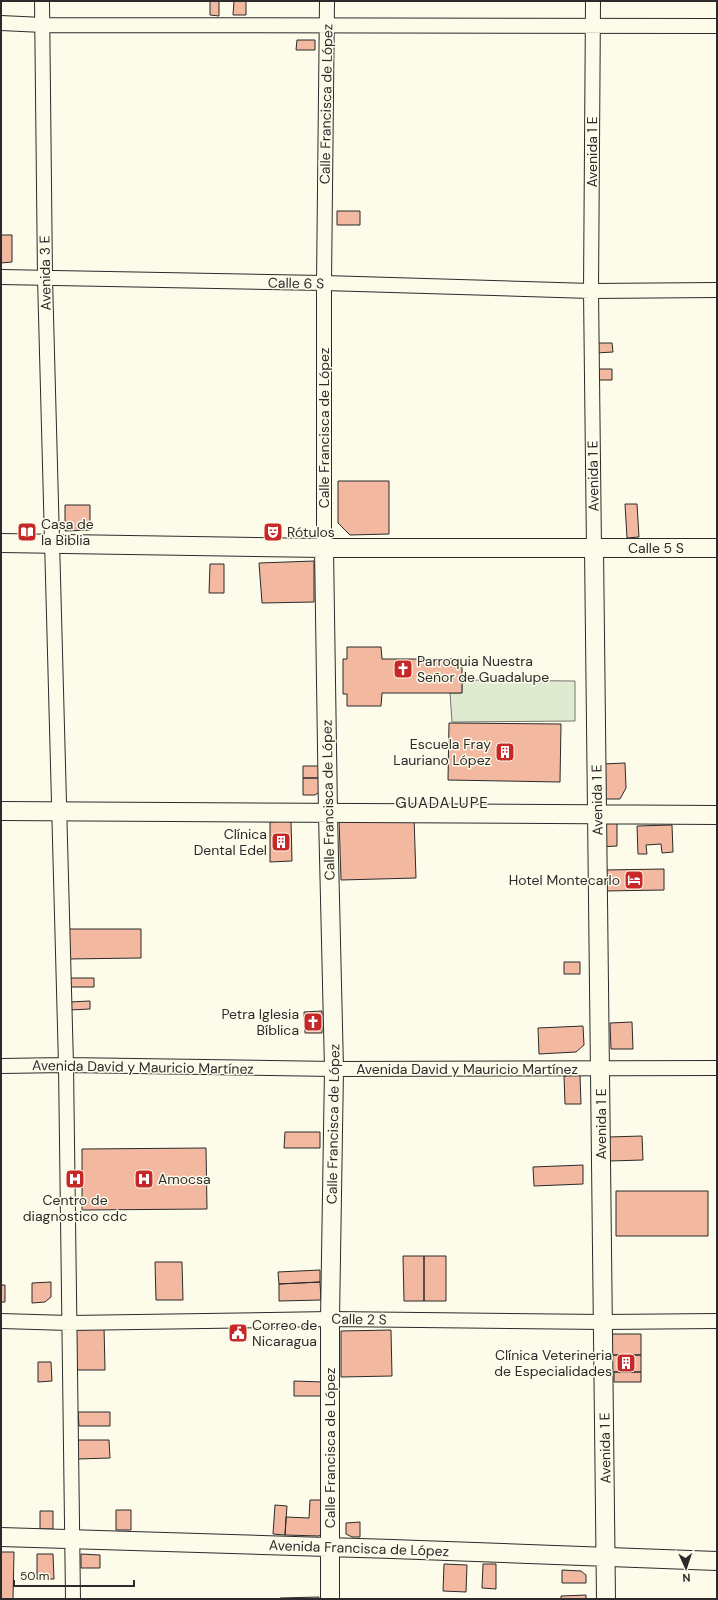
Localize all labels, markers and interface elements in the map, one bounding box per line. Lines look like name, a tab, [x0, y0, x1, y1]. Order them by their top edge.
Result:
street label: Calle Francisca de López	[316, 24, 336, 184]
street label: Avenida 1 E	[583, 116, 601, 188]
street label: Avenida 3 E	[35, 235, 55, 311]
street label: Calle 6 S	[268, 274, 324, 292]
street label: Calle Francisca de López	[315, 348, 333, 508]
street label: Avenida 1 E	[583, 440, 603, 512]
place label: Casa de la Biblia	[41, 515, 94, 549]
library icon: Casa de la Biblia	[16, 521, 38, 543]
theatre icon: Rótulos	[262, 521, 284, 543]
place label: Rótulos	[287, 523, 335, 541]
street label: Calle 5 S	[628, 539, 684, 557]
place label: Parroquia Nuestra Señor de Guadalupe	[417, 652, 549, 686]
church icon: Parroquia Nuestra Señor de Guadalupe	[392, 658, 414, 680]
street label: Calle Francisca de López	[318, 720, 338, 880]
place label: Escuela Fray Lauriano López	[393, 735, 491, 769]
building icon: Escuela Fray Lauriano López	[494, 741, 516, 763]
street label: Avenida 1 E	[587, 764, 607, 836]
district label: GUADALUPE	[395, 793, 489, 813]
place label: Clínica Dental Edel	[194, 825, 267, 859]
building icon: Clínica Dental Edel	[270, 831, 292, 853]
hotel icon: Hotel Montecarlo	[623, 869, 645, 891]
place label: Hotel Montecarlo	[509, 871, 620, 889]
place label: Petra Iglesia Bíblica	[221, 1005, 299, 1039]
church icon: Petra Iglesia Bíblica	[302, 1011, 324, 1033]
street label: Calle Francisca de López	[323, 1044, 343, 1204]
street label: Avenida David y Mauricio Martínez	[32, 1056, 254, 1078]
street label: Avenida David y Mauricio Martínez	[356, 1060, 578, 1078]
street label: Avenida 1 E	[592, 1088, 610, 1160]
hospital icon: Centro de diagnostico cdc	[64, 1168, 86, 1190]
hospital icon: Amocsa	[133, 1168, 155, 1190]
place label: Amocsa	[158, 1170, 211, 1188]
place label: Centro de diagnostico cdc	[23, 1191, 127, 1225]
street label: Calle 2 S	[331, 1310, 387, 1328]
place label: Correo de Nicaragua	[252, 1316, 317, 1350]
public building icon: Correo de Nicaragua	[227, 1322, 249, 1344]
place label: Clínica Veterineria de Especialidades	[494, 1346, 612, 1380]
building icon: Clínica Veterineria de Especialidades	[615, 1352, 637, 1374]
street label: Calle Francisca de López	[321, 1368, 339, 1528]
street label: Avenida 1 E	[595, 1412, 615, 1484]
street label: Avenida Francisca de López	[269, 1536, 449, 1560]
north arrow	[666, 1548, 706, 1588]
scale bar	[14, 1562, 134, 1588]
text: 50 m	[20, 1568, 49, 1584]
text: N	[682, 1571, 691, 1585]

